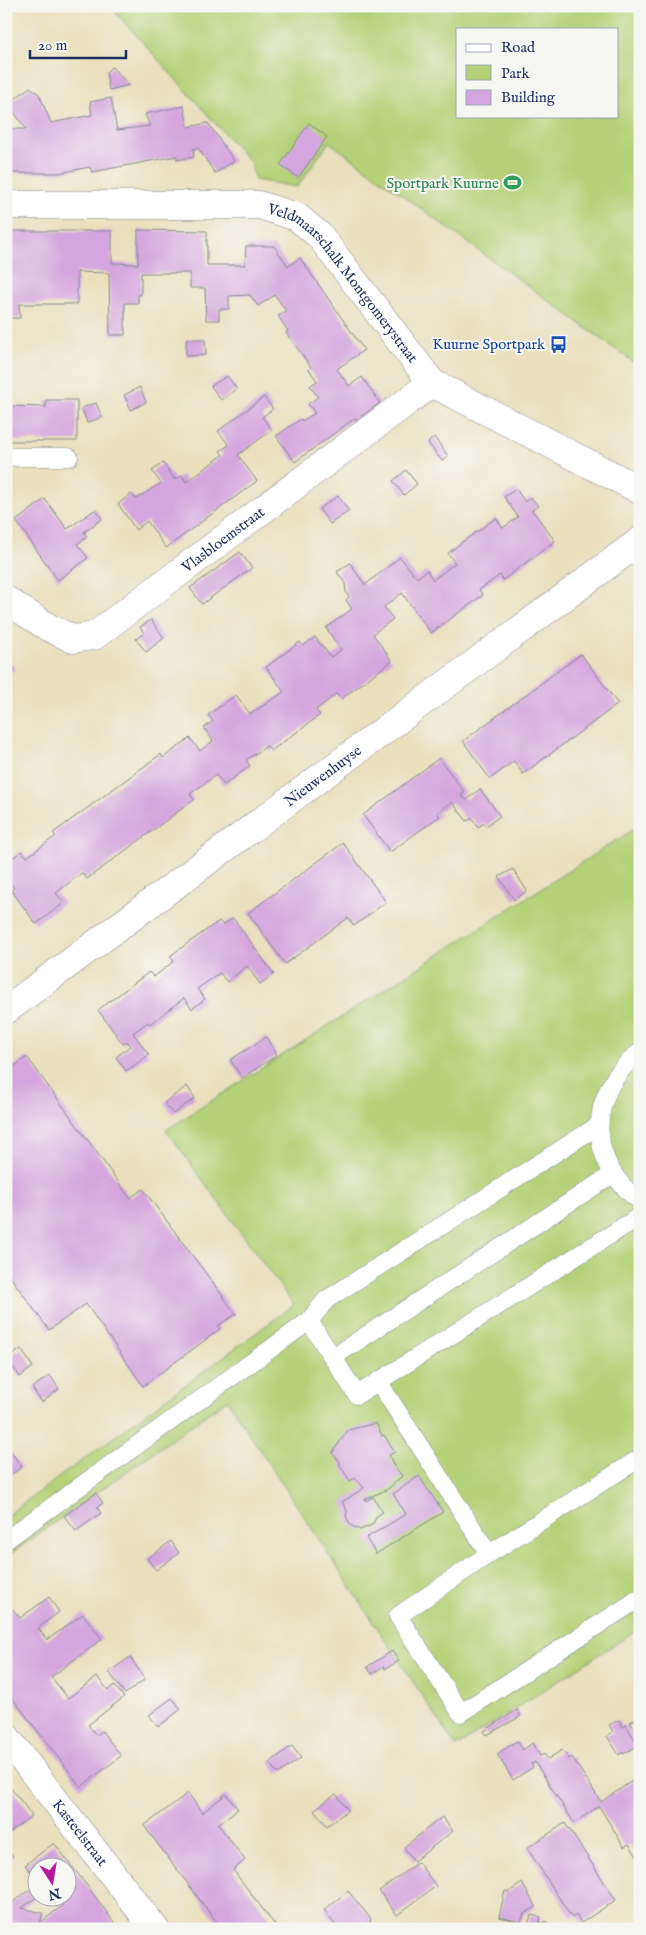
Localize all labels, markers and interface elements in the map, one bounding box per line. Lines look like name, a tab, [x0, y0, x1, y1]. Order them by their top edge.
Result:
scale bar	[30, 28, 126, 60]
legend	[456, 28, 618, 118]
text: 20 m	[38, 36, 68, 55]
text: Road	[501, 38, 536, 57]
text: Park	[501, 64, 531, 83]
text: Building	[501, 88, 556, 107]
sports icon: Sportpark Kuurne	[503, 173, 523, 193]
place label: Sportpark Kuurne	[386, 174, 499, 193]
street label: Veldmaarschalk Montgomerystraat	[265, 199, 422, 366]
bus stop icon: Kuurne Sportpark	[549, 334, 569, 354]
place label: Kuurne Sportpark	[432, 335, 546, 354]
street label: Vlasbloemstraat	[177, 502, 268, 577]
street label: Nieuwenhuyse	[280, 741, 365, 811]
street label: Kasteelstraat	[48, 1795, 112, 1870]
north arrow	[28, 1858, 78, 1908]
text: N	[47, 1883, 63, 1904]

